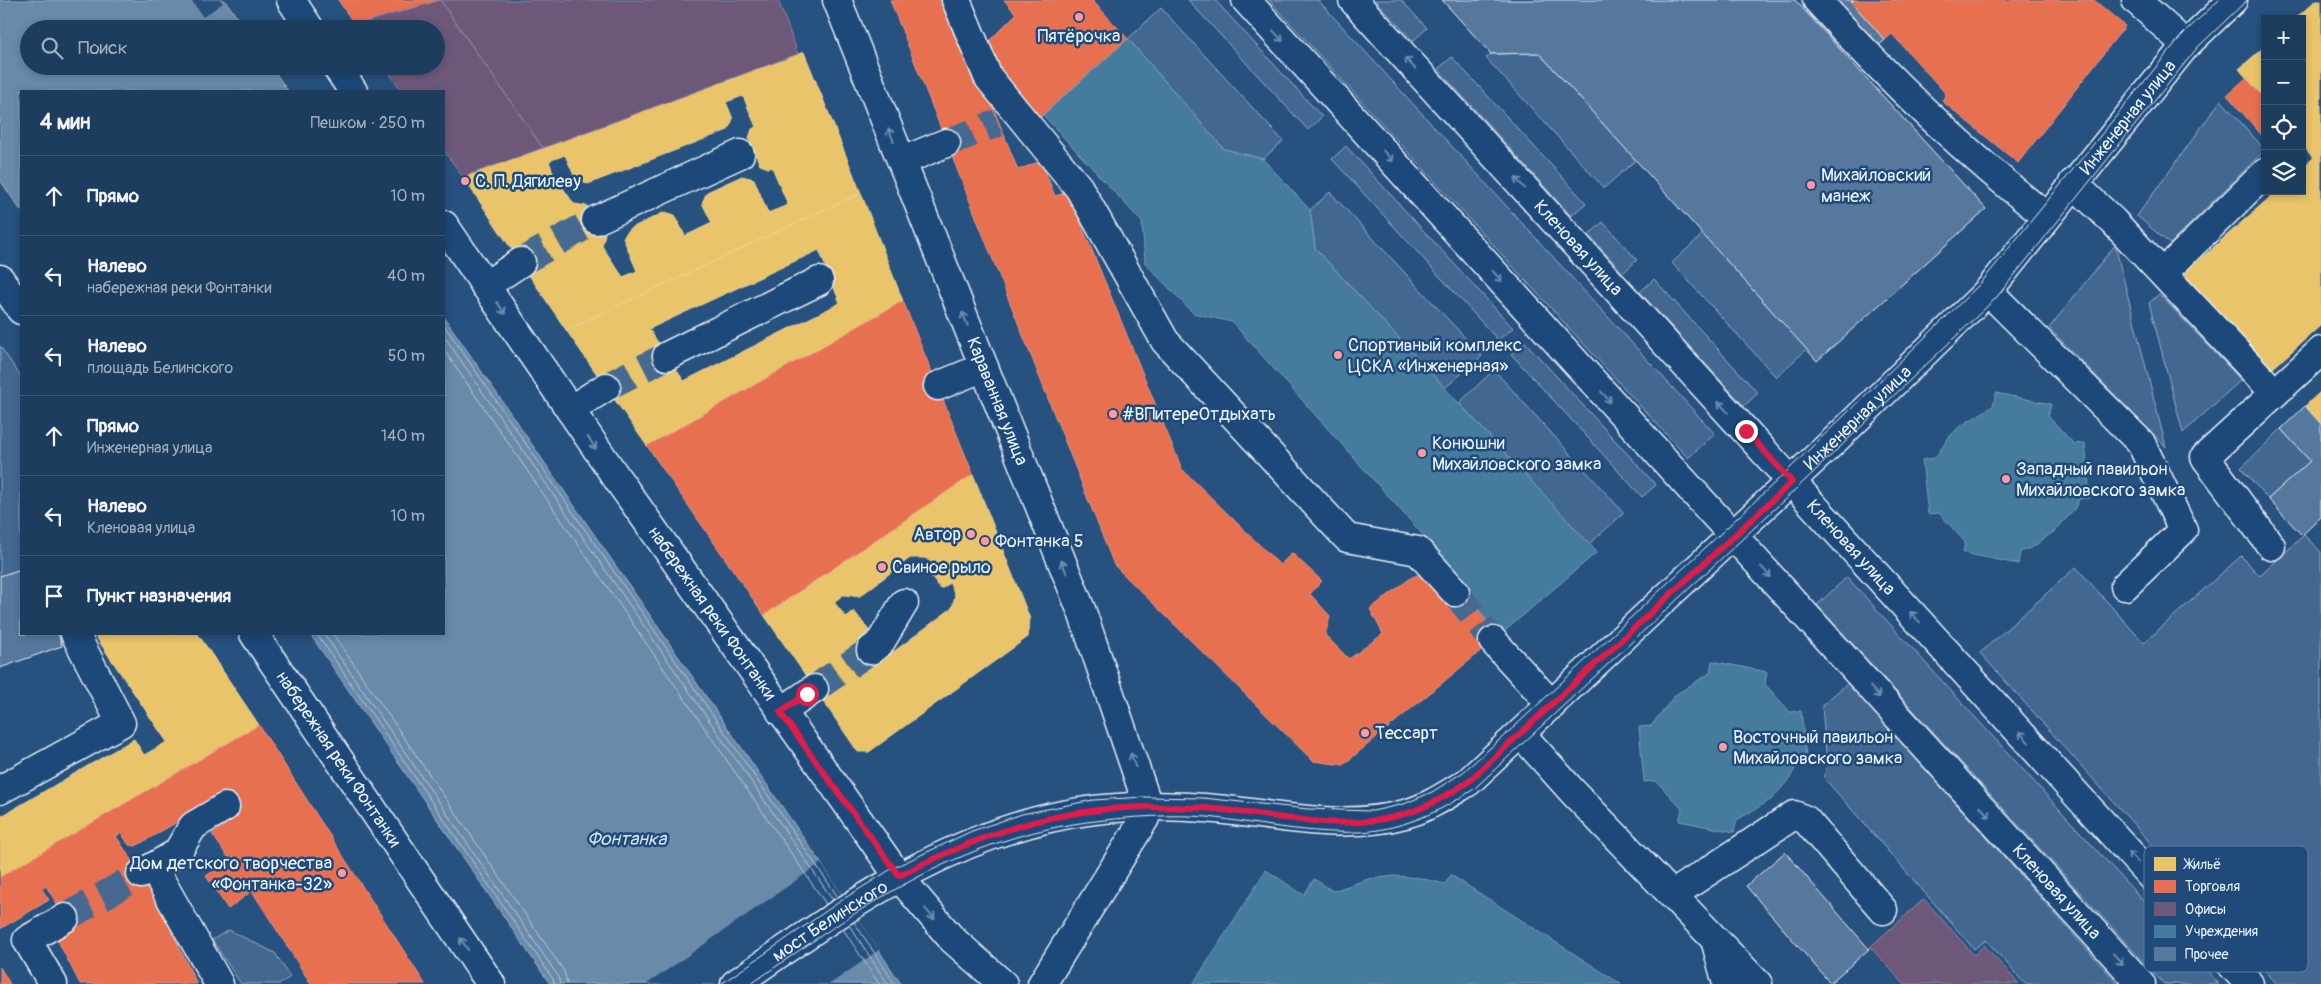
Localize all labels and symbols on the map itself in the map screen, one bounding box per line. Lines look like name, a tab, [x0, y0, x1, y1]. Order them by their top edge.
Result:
marker: Пятёрочка	[1073, 11, 1085, 23]
place label: Пятёрочка	[1038, 25, 1120, 48]
one-way arrow	[1272, 30, 1284, 43]
street label: Инженерная улица	[2075, 55, 2182, 180]
one-way arrow	[1405, 56, 1416, 69]
one-way arrow	[886, 128, 896, 143]
one-way arrow	[1382, 150, 1394, 163]
place label: Михайловский манеж	[1821, 164, 1931, 208]
place label: С. П. Дягилеву	[475, 170, 581, 193]
marker: С. П. Дягилеву	[459, 175, 471, 187]
one-way arrow	[1514, 176, 1526, 189]
marker: Михайловский манеж	[1805, 179, 1817, 191]
street label: Кленовая улица	[1529, 195, 1628, 301]
one-way arrow	[1491, 270, 1503, 283]
one-way arrow	[496, 301, 506, 315]
one-way arrow	[959, 312, 969, 327]
street label: Караванная улица	[961, 334, 1033, 469]
place label: Спортивный комплекс ЦСКА «Инженерная»	[1348, 334, 1522, 378]
marker: Спортивный комплекс ЦСКА «Инженерная»	[1332, 349, 1344, 361]
street label: Инженерная улица	[1799, 361, 1917, 475]
one-way arrow	[1601, 390, 1612, 403]
one-way arrow	[1717, 400, 1729, 413]
place label: #ВПитереОтдыхать	[1122, 403, 1276, 426]
marker: #ВПитереОтдыхать	[1107, 408, 1119, 420]
route end	[1735, 420, 1758, 443]
place label: Конюшни Михайловского замка	[1432, 432, 1601, 476]
one-way arrow	[587, 435, 597, 449]
marker: Конюшни Михайловского замка	[1416, 447, 1428, 459]
place label: Западный павильон Михайловского замка	[2016, 458, 2185, 502]
marker: Западный павильон Михайловского замка	[2000, 473, 2012, 485]
street label: Кленовая улица	[1801, 495, 1900, 600]
street label: набережная реки Фонтанки	[643, 522, 781, 705]
place label: Автор	[913, 523, 961, 546]
marker: Автор	[965, 528, 977, 540]
place label: Фонтанка 5	[995, 530, 1083, 553]
marker: Фонтанка 5	[979, 535, 991, 547]
place label: Свиное рыло	[892, 556, 991, 579]
one-way arrow	[1059, 560, 1068, 575]
marker: Свиное рыло	[876, 561, 888, 573]
one-way arrow	[1760, 566, 1772, 578]
one-way arrow	[1909, 610, 1921, 623]
street label: набережная реки Фонтанки	[270, 667, 406, 852]
route start	[796, 683, 819, 706]
one-way arrow	[1870, 686, 1881, 699]
place label: Тессарт	[1375, 722, 1438, 745]
place label: Восточный павильон Михайловского замка	[1733, 726, 1902, 770]
marker: Тессарт	[1359, 727, 1371, 739]
one-way arrow	[2018, 731, 2030, 744]
marker: Восточный павильон Михайловского замка	[1717, 741, 1729, 753]
one-way arrow	[1128, 753, 1137, 769]
one-way arrow	[1979, 806, 1991, 819]
water label: Фонтанка	[588, 827, 668, 851]
street label: Кленовая улица	[2007, 839, 2106, 945]
legend	[2144, 846, 2308, 972]
one-way arrow	[2128, 851, 2139, 864]
place label: Дом детского творчества «Фонтанка-32»	[129, 852, 332, 896]
text: Жильё	[2183, 856, 2221, 873]
marker: Дом детского творчества «Фонтанка-32»	[336, 867, 348, 879]
street label: мост Белинского	[768, 875, 892, 967]
text: Торговля	[2185, 878, 2240, 895]
text: Офисы	[2185, 901, 2226, 918]
one-way arrow	[925, 907, 936, 920]
text: Учреждения	[2185, 923, 2258, 940]
one-way arrow	[459, 937, 469, 951]
text: Прочее	[2185, 946, 2228, 963]
one-way arrow	[2112, 952, 2124, 965]

